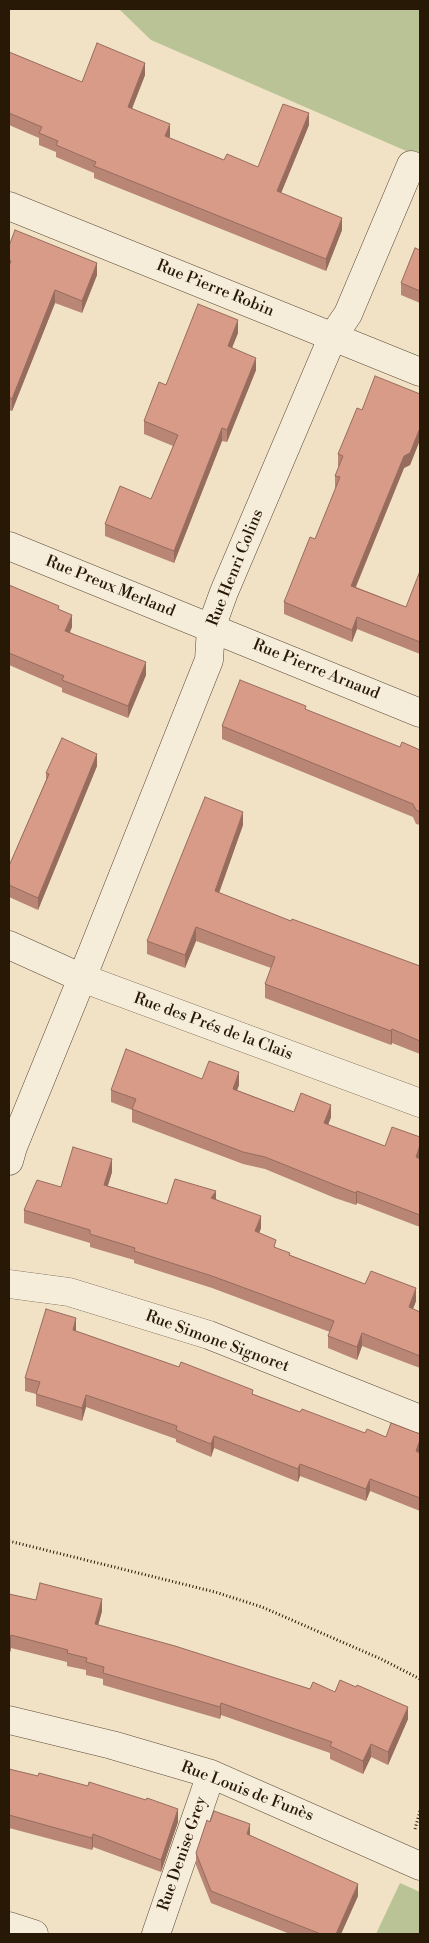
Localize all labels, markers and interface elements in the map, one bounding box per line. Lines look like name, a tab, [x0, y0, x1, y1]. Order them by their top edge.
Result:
street label: Rue Pierre Robin	[153, 257, 277, 321]
street label: Rue Henri Colins	[204, 507, 268, 629]
street label: Rue Preux Merland	[42, 552, 178, 622]
street label: Rue Pierre Arnaud	[250, 636, 382, 704]
street label: Rue des Prés de la Clais	[131, 989, 295, 1065]
street label: Rue Simone Signoret	[142, 1307, 292, 1377]
street label: Rue Louis de Funès	[178, 1758, 316, 1826]
street label: Rue Denise Grey	[154, 1794, 212, 1914]

